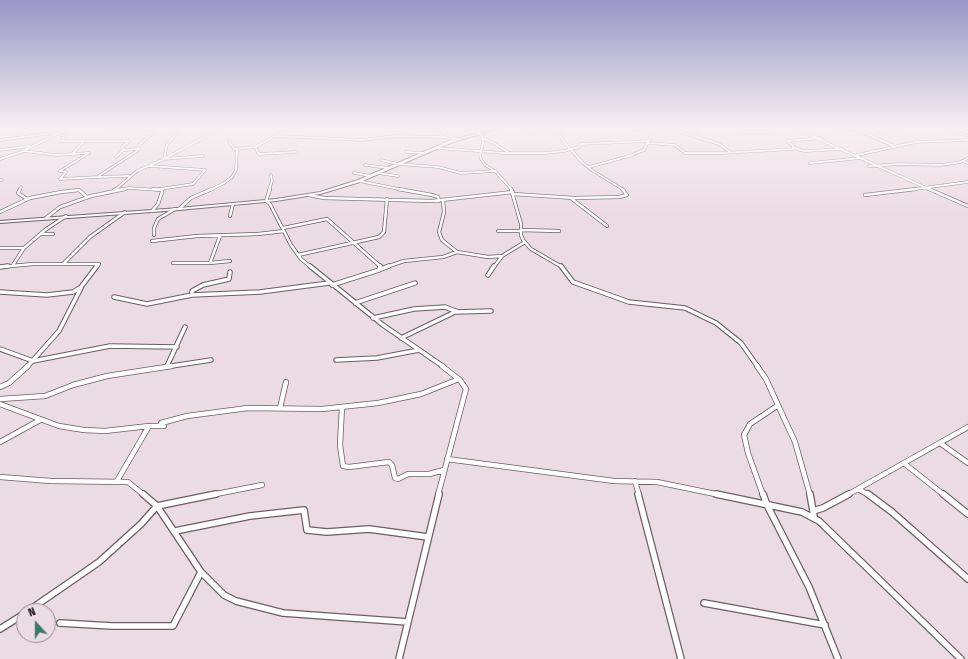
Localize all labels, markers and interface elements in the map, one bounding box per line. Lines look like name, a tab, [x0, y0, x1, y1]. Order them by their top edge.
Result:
north arrow	[16, 603, 56, 643]
text: N	[26, 605, 37, 620]

